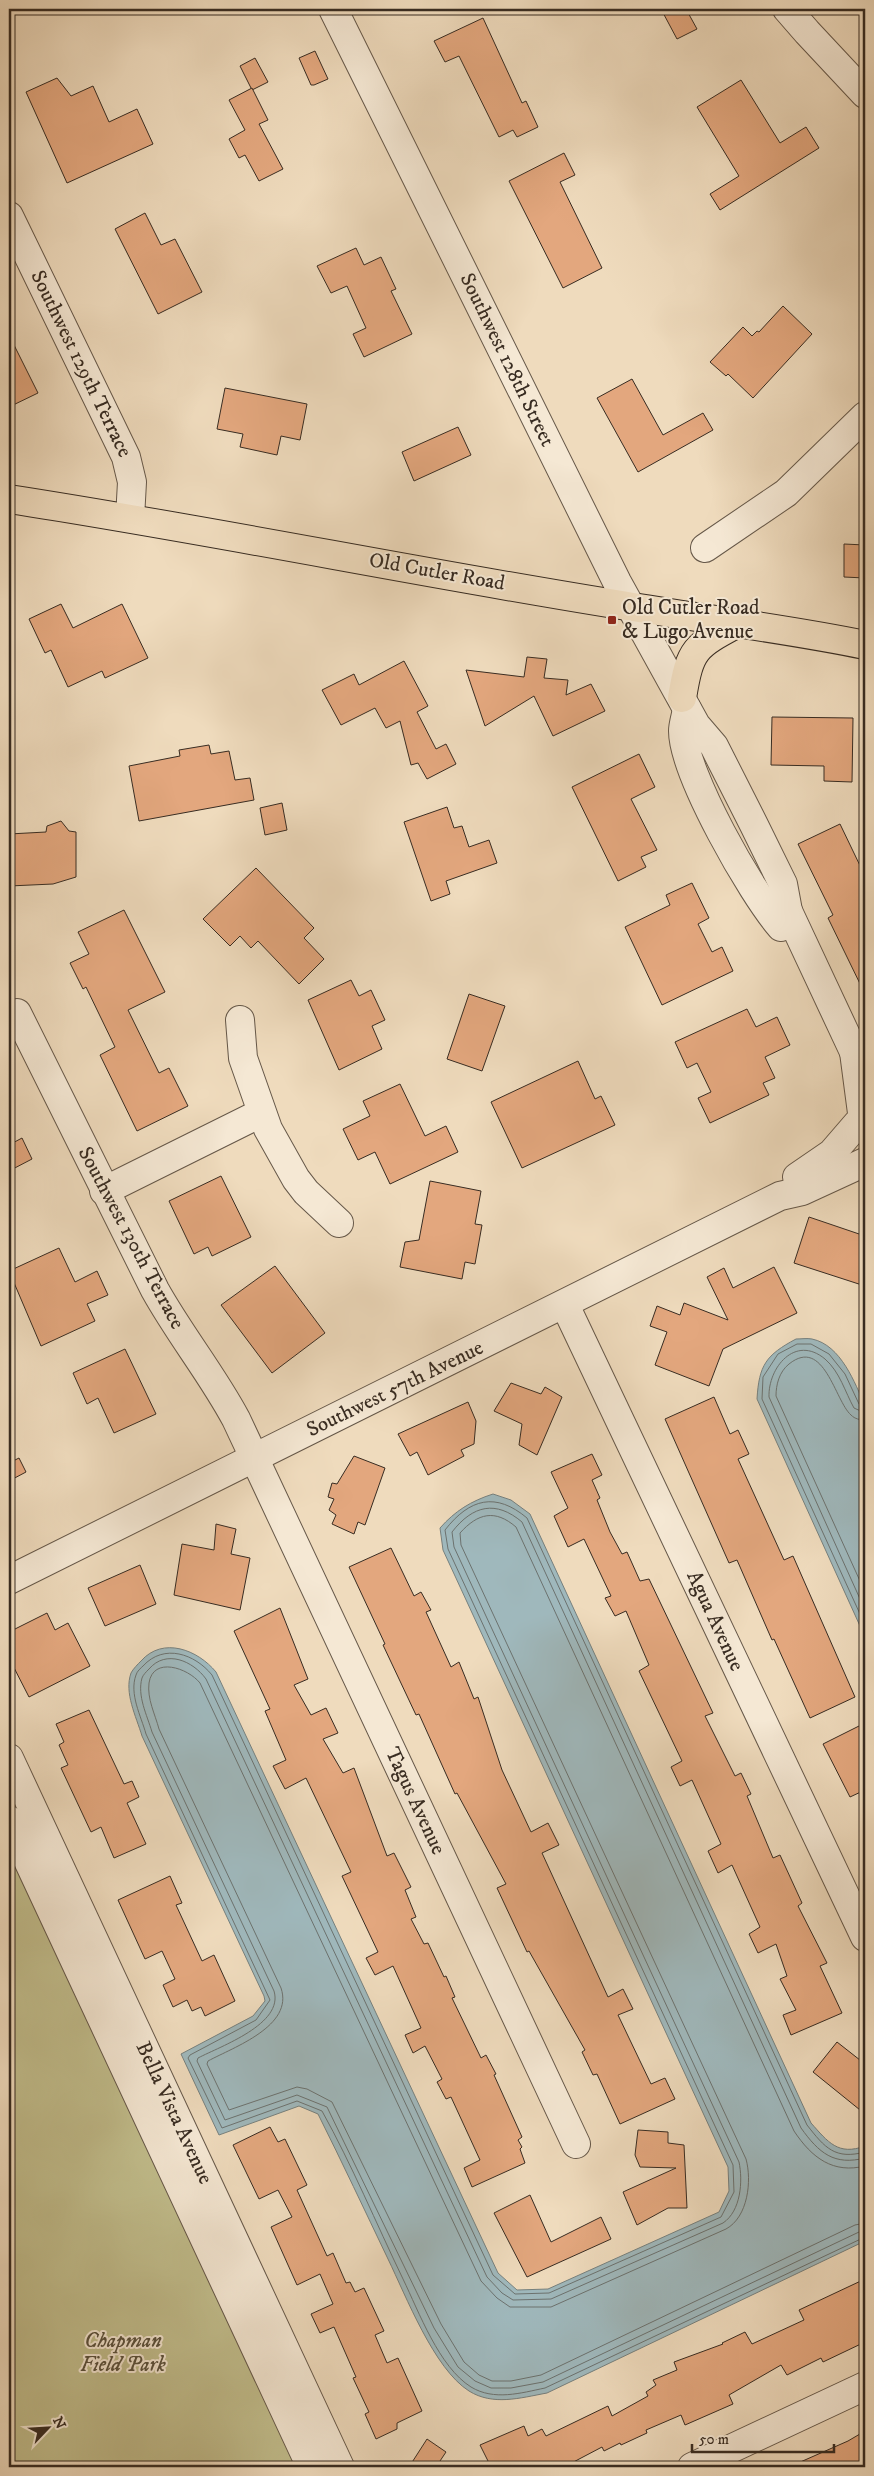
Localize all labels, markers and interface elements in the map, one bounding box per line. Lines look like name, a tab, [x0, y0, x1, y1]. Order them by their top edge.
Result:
street label: Southwest 129th Terrace	[24, 266, 138, 462]
street label: Southwest 128th Street	[454, 269, 560, 451]
street label: Old Cutler Road	[367, 547, 508, 597]
place label: Old Cutler Road & Lugo Avenue	[622, 595, 760, 645]
marker: Old Cutler Road & Lugo Avenue	[606, 614, 618, 626]
street label: Southwest 130th Terrace	[72, 1142, 190, 1334]
street label: Southwest 57th Avenue	[302, 1335, 488, 1443]
street label: Agua Avenue	[680, 1567, 750, 1676]
street label: Tagus Avenue	[379, 1743, 451, 1859]
street label: Bella Vista Avenue	[130, 2038, 219, 2189]
park label: Chapman Field Park	[80, 2328, 166, 2378]
north arrow	[22, 2404, 72, 2454]
text: N	[48, 2414, 70, 2432]
scale bar	[692, 2421, 834, 2453]
text: 50 m	[699, 2430, 729, 2449]

